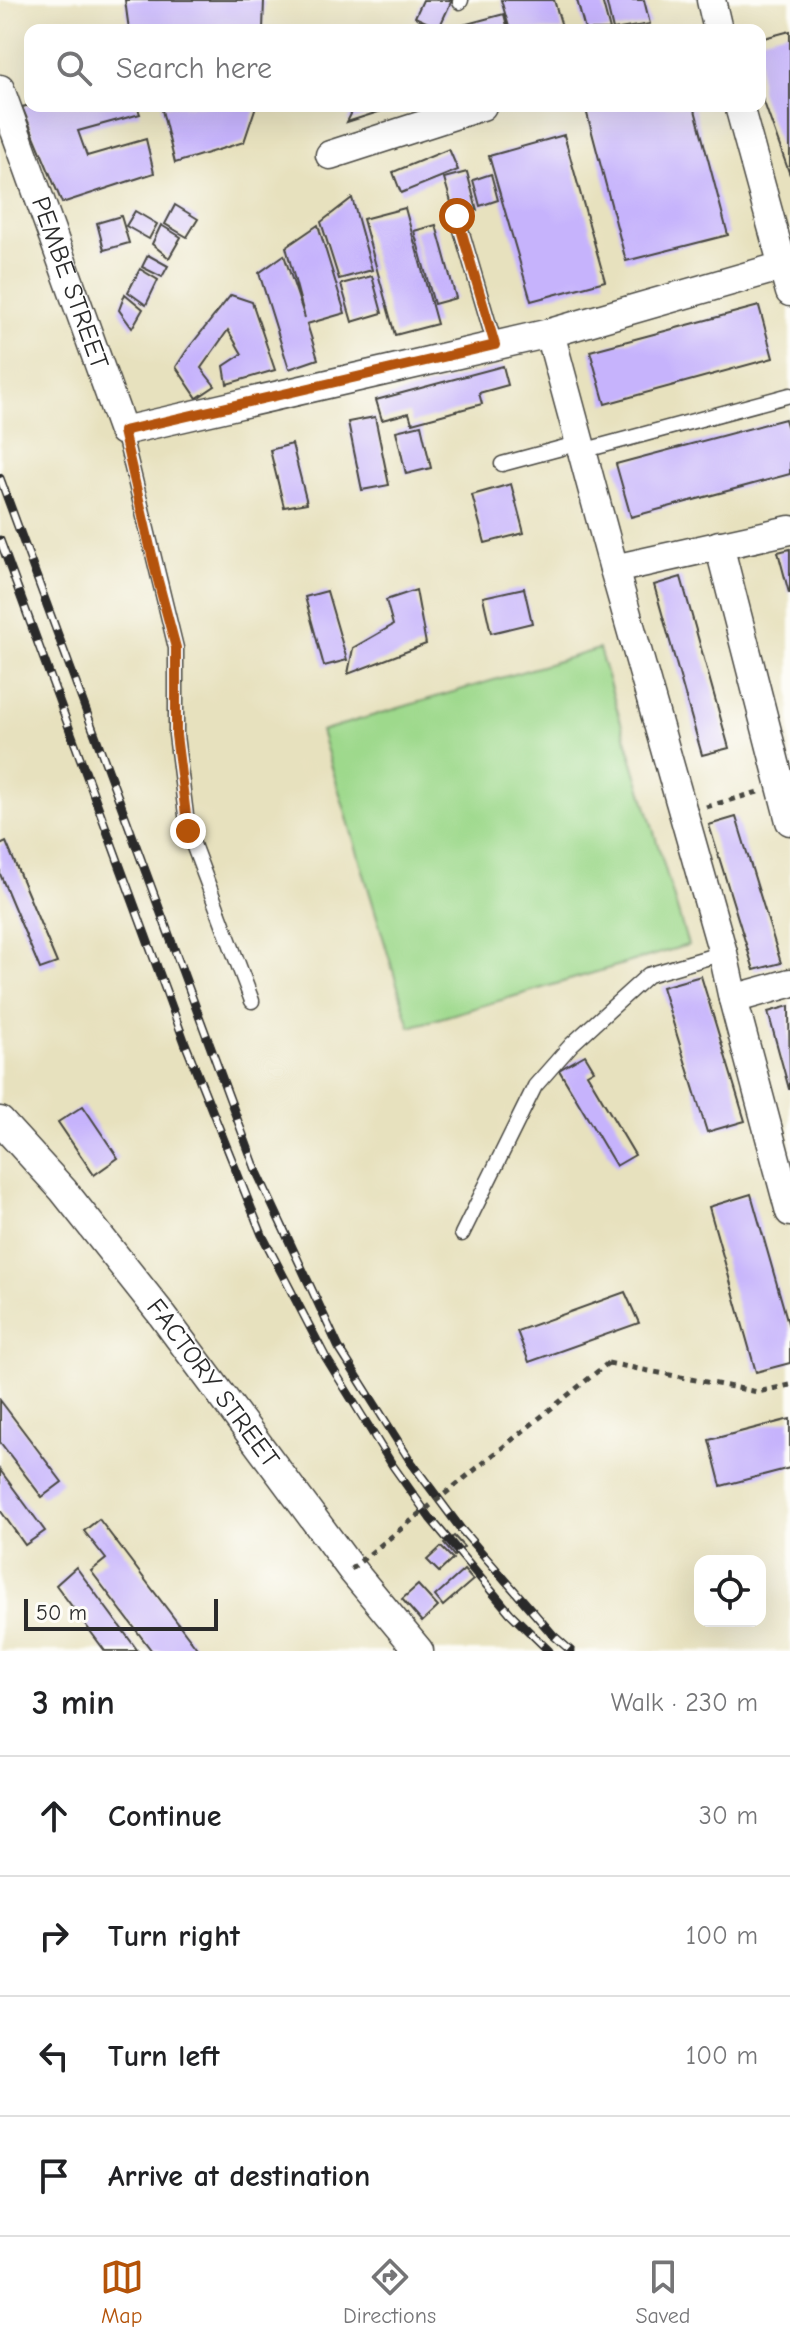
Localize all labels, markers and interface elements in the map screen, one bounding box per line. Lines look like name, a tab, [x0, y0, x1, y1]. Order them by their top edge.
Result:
search box	[24, 24, 766, 112]
icon: search	[52, 46, 96, 90]
text: Search here	[116, 51, 272, 86]
street label: PEMBE STREET	[25, 193, 115, 373]
route start	[439, 198, 475, 234]
route end	[170, 813, 206, 849]
street label: FACTORY STREET	[140, 1293, 286, 1474]
map controls	[694, 1555, 766, 1627]
button: locate	[694, 1555, 766, 1627]
scale bar	[24, 1595, 218, 1631]
text: 50 m	[36, 1600, 87, 1626]
text: 3 min	[32, 1683, 115, 1723]
text: Walk · 230 m	[611, 1688, 758, 1718]
icon: ahead	[32, 1794, 76, 1838]
text: Continue	[108, 1799, 222, 1834]
text: 30 m	[699, 1801, 758, 1831]
icon: right	[32, 1914, 76, 1958]
text: Turn right	[108, 1919, 240, 1954]
text: 100 m	[686, 1921, 758, 1951]
icon: left	[32, 2034, 76, 2078]
text: Turn left	[108, 2039, 220, 2074]
text: 100 m	[686, 2041, 758, 2071]
icon: arrive	[32, 2154, 76, 2198]
text: Arrive at destination	[108, 2159, 370, 2194]
tab: Map	[100, 2255, 144, 2329]
tab: Directions	[343, 2255, 436, 2329]
tab: Saved	[635, 2255, 690, 2329]

